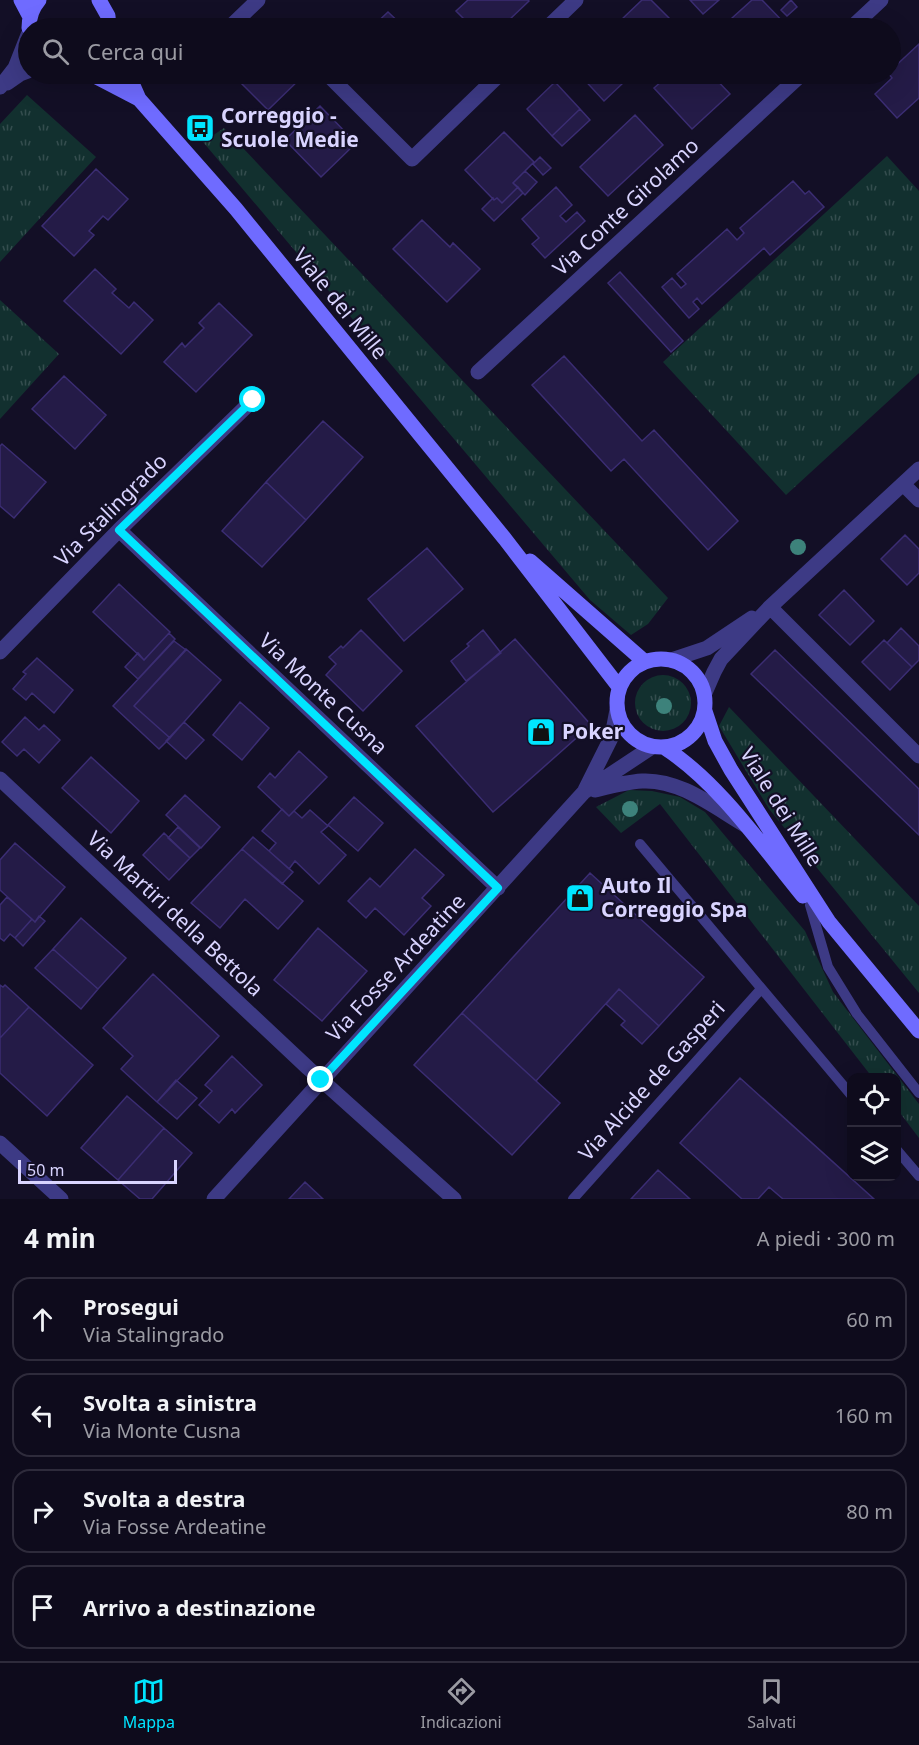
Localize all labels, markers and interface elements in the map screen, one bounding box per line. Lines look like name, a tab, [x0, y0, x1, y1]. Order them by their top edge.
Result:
search box	[18, 18, 901, 84]
icon: search	[39, 35, 72, 68]
text: Cerca qui	[87, 36, 183, 66]
place label: Correggio - Scuole Medie	[221, 101, 359, 153]
bus stop icon: Correggio - Scuole Medie	[184, 112, 216, 144]
street label: Via Conte Girolamo	[546, 131, 704, 281]
street label: Viale dei Mille	[287, 242, 394, 365]
route start	[239, 386, 265, 412]
street label: Via Stalingrado	[48, 447, 173, 572]
street label: Via Monte Cusna	[253, 626, 394, 760]
shop icon: Poker	[525, 716, 557, 748]
place label: Poker	[562, 717, 624, 745]
street label: Viale dei Mille	[734, 742, 830, 871]
street label: Via Martiri della Bettola	[82, 824, 270, 1002]
place label: Auto Il Correggio Spa	[601, 871, 747, 923]
shop icon: Auto Il Correggio Spa	[564, 882, 596, 914]
street label: Via Fosse Ardeatine	[319, 887, 471, 1047]
street label: Via Alcide de Gasperi	[572, 994, 731, 1166]
route end	[307, 1066, 333, 1092]
map controls	[847, 1073, 901, 1181]
button: locate	[847, 1073, 901, 1127]
button: layers	[847, 1127, 901, 1181]
scale bar	[18, 1157, 177, 1184]
text: 50 m	[27, 1159, 64, 1181]
text: 4 min	[24, 1220, 96, 1256]
text: A piedi · 300 m	[757, 1225, 895, 1252]
text: Prosegui	[83, 1291, 179, 1321]
icon: ahead	[26, 1303, 59, 1336]
text: 60 m	[846, 1306, 893, 1333]
text: Via Stalingrado	[83, 1321, 224, 1348]
text: Svolta a sinistra	[83, 1387, 257, 1417]
icon: left	[26, 1399, 59, 1432]
text: 160 m	[835, 1402, 893, 1429]
text: Via Monte Cusna	[83, 1417, 241, 1444]
text: Svolta a destra	[83, 1483, 246, 1513]
icon: right	[26, 1495, 59, 1528]
text: 80 m	[846, 1498, 893, 1525]
text: Via Fosse Ardeatine	[83, 1513, 266, 1540]
icon: arrive	[26, 1591, 59, 1624]
text: Arrivo a destinazione	[83, 1592, 316, 1622]
tab: Mappa	[123, 1675, 175, 1733]
tab: Indicazioni	[420, 1675, 502, 1733]
tab: Salvati	[747, 1675, 796, 1733]

